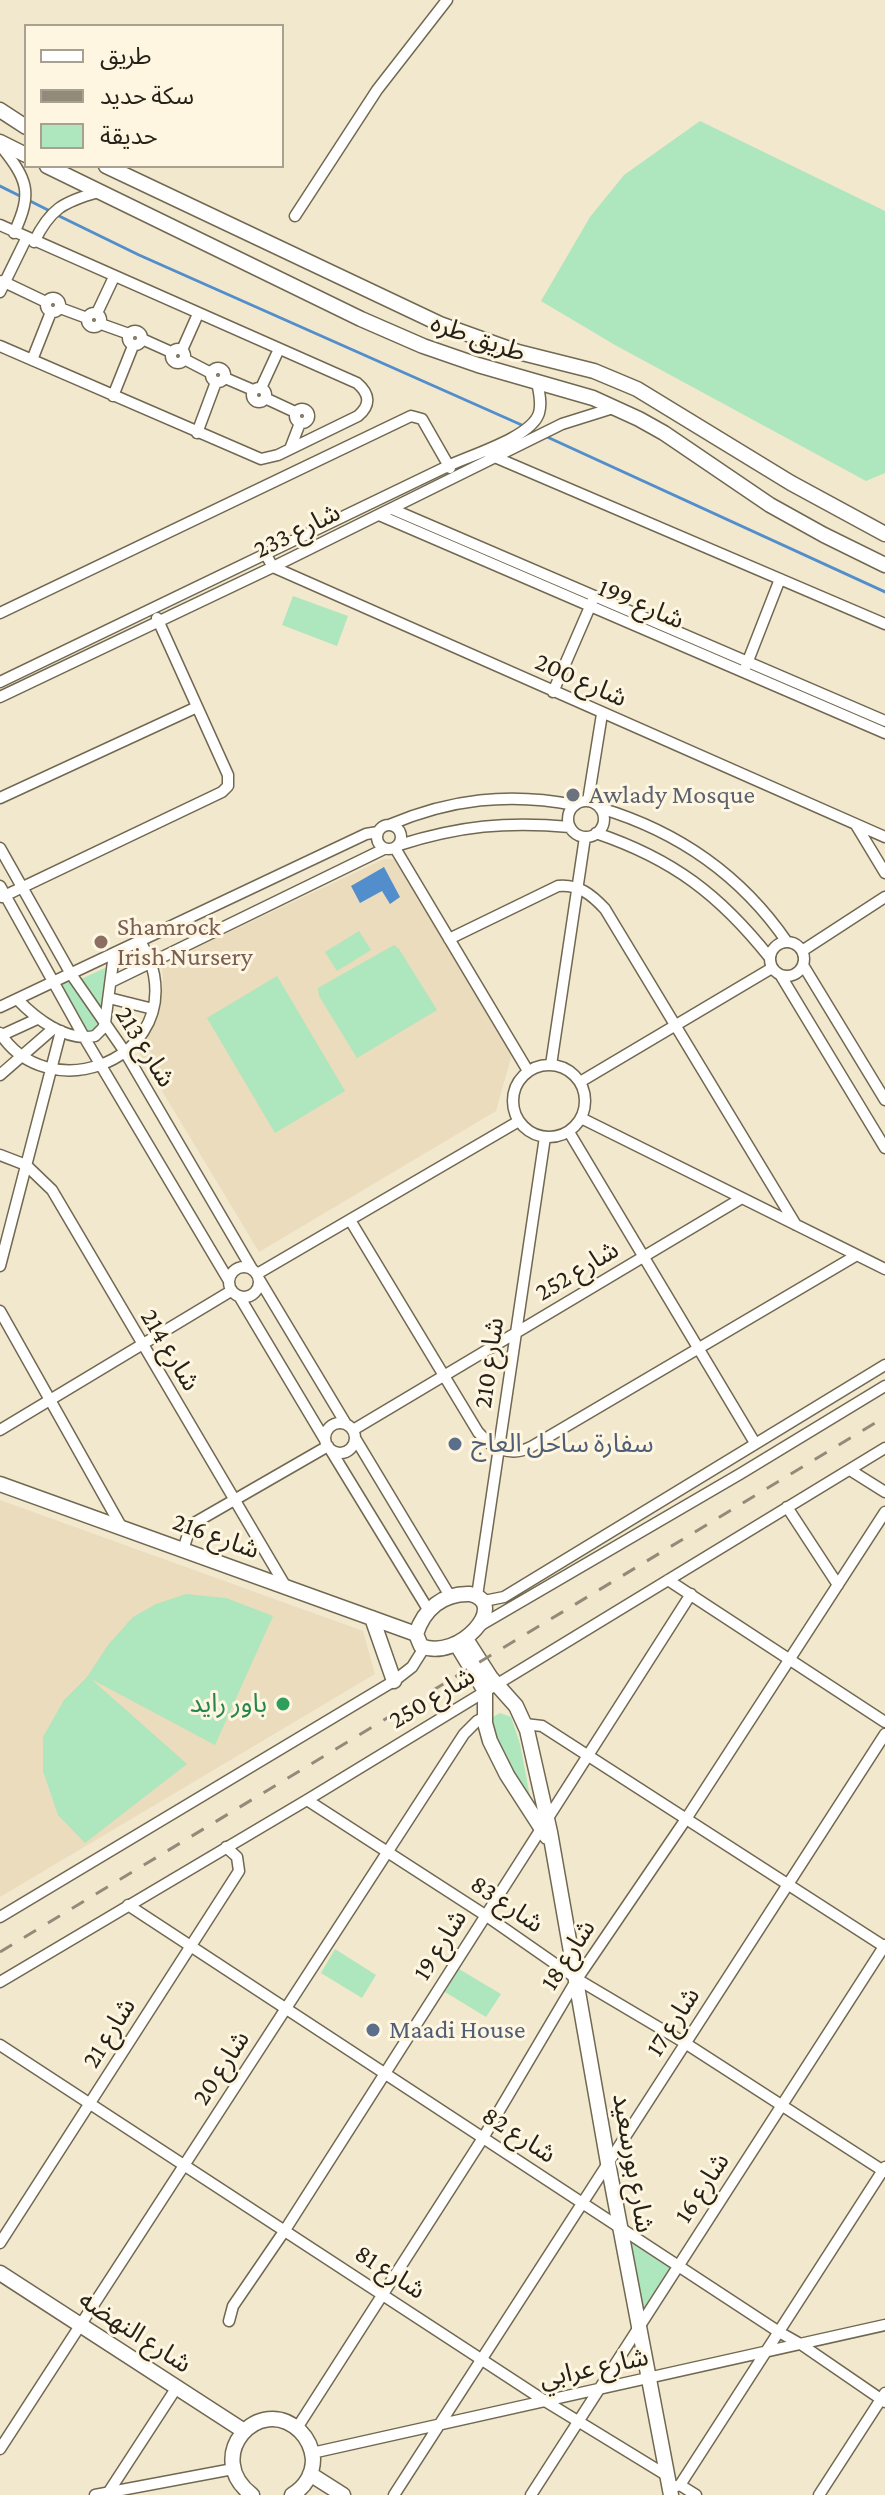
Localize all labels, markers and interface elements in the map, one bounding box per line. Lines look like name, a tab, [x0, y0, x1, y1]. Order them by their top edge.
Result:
legend	[24, 24, 284, 168]
text: طريق	[100, 42, 152, 69]
text: سكة حديد	[100, 82, 194, 109]
text: حديقة	[100, 122, 158, 149]
street label: طريق طره	[427, 307, 529, 369]
street label: شارع 233	[249, 497, 345, 565]
street label: شارع 199	[593, 572, 689, 636]
street label: شارع 200	[530, 646, 632, 714]
place label: Awlady Mosque	[589, 779, 755, 811]
marker: Awlady Mosque	[564, 786, 582, 804]
place label: Shamrock Irish Nursery	[117, 911, 253, 972]
marker: Shamrock Irish Nursery	[92, 933, 110, 951]
street label: شارع 213	[108, 1001, 182, 1093]
street label: شارع 252	[530, 1234, 624, 1308]
street label: شارع 214	[133, 1303, 207, 1397]
street label: شارع 210	[467, 1316, 511, 1410]
place label: سفارة ساحل العاج	[471, 1428, 654, 1460]
marker: سفارة ساحل العاج	[446, 1435, 464, 1453]
street label: شارع 216	[168, 1506, 264, 1566]
street label: شارع 250	[383, 1660, 481, 1736]
place label: باور رايد	[190, 1688, 267, 1720]
marker: باور رايد	[274, 1695, 292, 1713]
street label: شارع 83	[465, 1868, 549, 1940]
street label: شارع 19	[406, 1904, 474, 1986]
street label: شارع 18	[534, 1914, 602, 1996]
street label: شارع 17	[639, 1982, 707, 2062]
street label: شارع 21	[75, 1992, 143, 2074]
place label: Maadi House	[389, 2014, 525, 2046]
marker: Maadi House	[364, 2021, 382, 2039]
street label: شارع 20	[185, 2025, 257, 2111]
street label: شارع بورسعيد	[605, 2091, 661, 2235]
street label: شارع 82	[476, 2100, 562, 2170]
street label: شارع 16	[668, 2147, 736, 2229]
street label: شارع 81	[349, 2238, 431, 2306]
street label: شارع النهضه	[73, 2284, 197, 2380]
street label: شارع عرابي	[537, 2341, 651, 2395]

